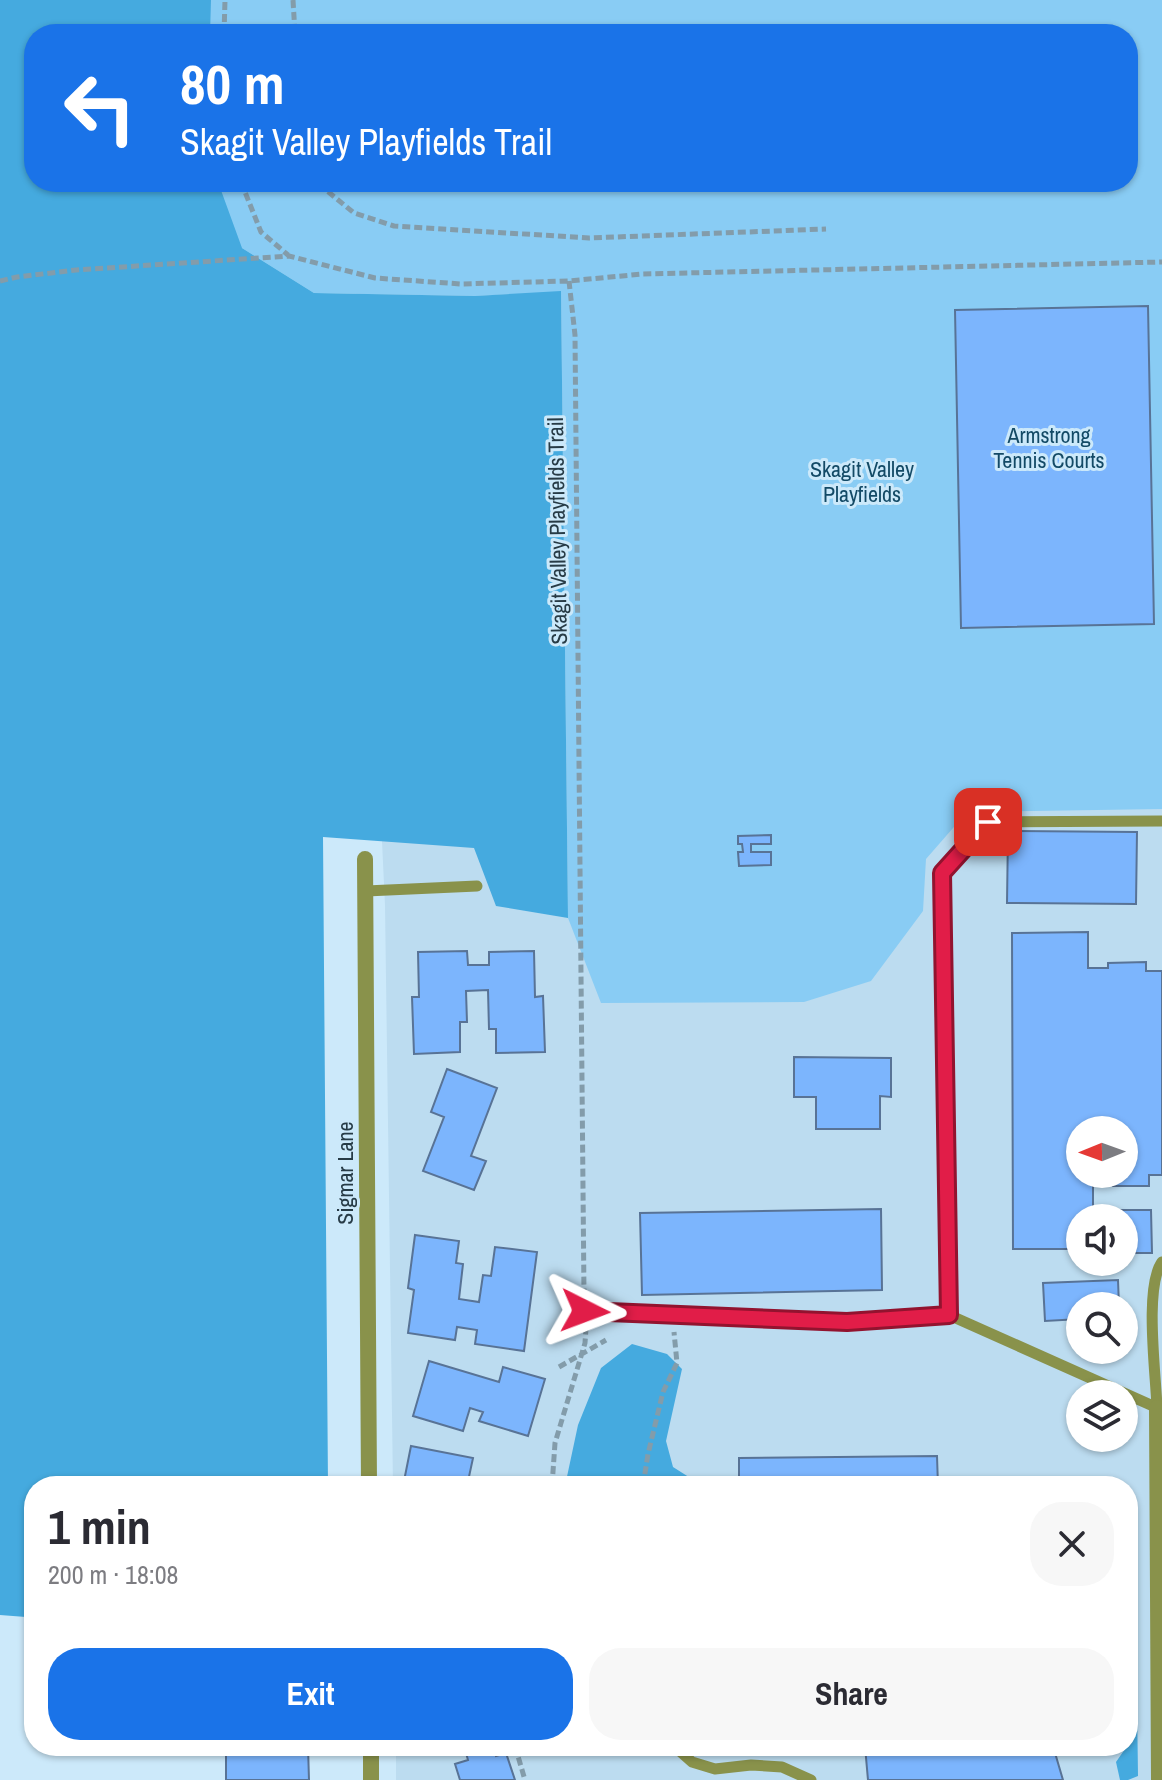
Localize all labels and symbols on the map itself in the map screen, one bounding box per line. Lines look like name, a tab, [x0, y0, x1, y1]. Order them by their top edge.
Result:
street label: Skagit Valley Playfields Trail	[540, 417, 574, 645]
park label: Armstrong Tennis Courts	[993, 420, 1105, 475]
park label: Skagit Valley Playfields	[810, 454, 914, 509]
pin	[954, 788, 1022, 856]
north arrow	[1066, 1116, 1138, 1188]
street label: Sigmar Lane	[330, 1121, 360, 1225]
position arrow	[543, 1269, 627, 1353]

